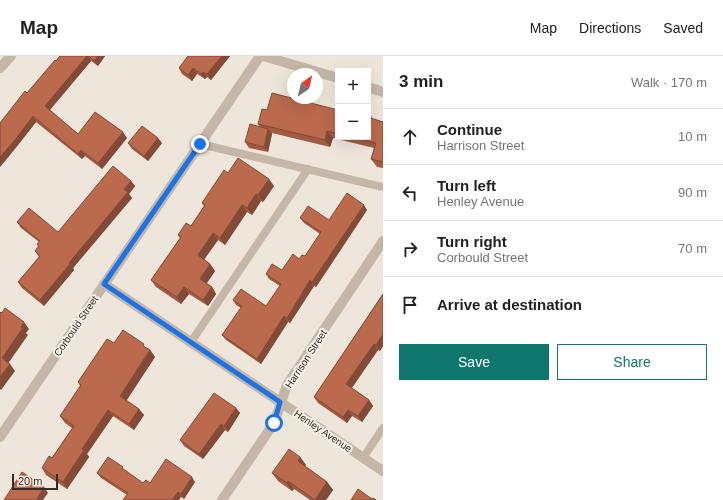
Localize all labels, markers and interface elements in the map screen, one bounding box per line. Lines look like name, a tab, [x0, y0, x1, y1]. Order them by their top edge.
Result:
text: Map	[20, 17, 58, 38]
text: Map	[530, 20, 557, 36]
text: Directions	[579, 20, 641, 36]
text: Saved	[663, 20, 703, 36]
north arrow	[287, 68, 323, 104]
map controls	[335, 68, 371, 140]
button: +	[335, 68, 371, 104]
text: 3 min	[399, 72, 443, 91]
text: Walk · 170 m	[631, 75, 707, 90]
button: −	[335, 104, 371, 140]
text: Continue	[437, 121, 502, 138]
icon: ahead	[399, 126, 421, 148]
text: 10 m	[678, 129, 707, 144]
route end	[191, 135, 209, 153]
text: Harrison Street	[437, 138, 524, 153]
text: Turn left	[437, 177, 496, 194]
icon: left	[399, 182, 421, 204]
text: 90 m	[678, 185, 707, 200]
text: Henley Avenue	[437, 194, 524, 209]
text: Turn right	[437, 233, 507, 250]
icon: right	[399, 238, 421, 260]
text: 70 m	[678, 241, 707, 256]
text: Corbould Street	[437, 250, 528, 265]
street label: Corbould Street	[52, 294, 100, 358]
icon: arrive	[399, 294, 421, 316]
text: Arrive at destination	[437, 296, 582, 313]
street label: Harrison Street	[283, 328, 329, 390]
button: Save	[399, 344, 549, 380]
button: Share	[557, 344, 707, 380]
street label: Henley Avenue	[292, 408, 354, 455]
route start	[265, 414, 283, 432]
scale bar	[12, 472, 58, 491]
text: 20 m	[18, 475, 42, 487]

